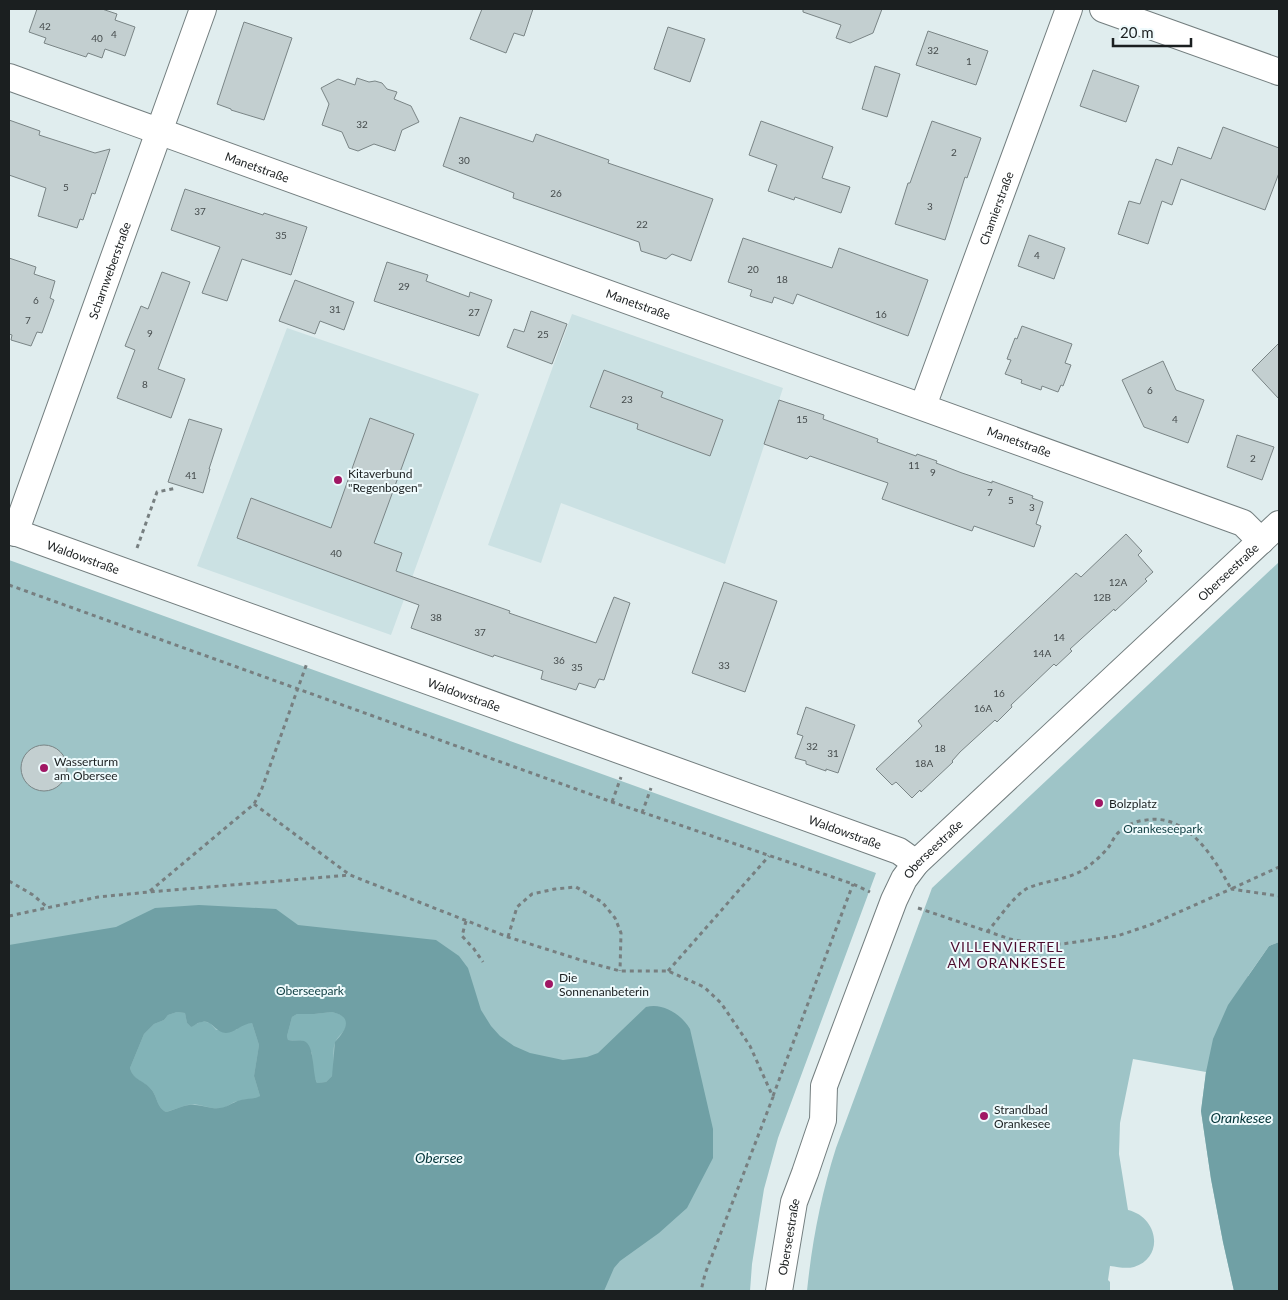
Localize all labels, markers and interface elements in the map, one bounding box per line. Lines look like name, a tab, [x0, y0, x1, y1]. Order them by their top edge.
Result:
scale bar	[1113, 15, 1190, 47]
house number: 42	[39, 20, 51, 32]
text: 20 m	[1120, 23, 1154, 41]
house number: 4	[111, 28, 117, 40]
house number: 40	[91, 32, 103, 44]
house number: 32	[927, 44, 939, 56]
house number: 1	[966, 55, 972, 67]
house number: 32	[356, 118, 368, 130]
house number: 2	[951, 146, 957, 158]
street label: Manetstraße	[223, 148, 291, 185]
house number: 30	[458, 154, 470, 166]
street label: Chamierstraße	[975, 169, 1016, 247]
house number: 5	[63, 181, 69, 193]
house number: 26	[550, 187, 562, 199]
house number: 3	[927, 200, 933, 212]
house number: 37	[194, 205, 206, 217]
house number: 22	[636, 218, 648, 230]
street label: Scharnweberstraße	[85, 220, 134, 321]
house number: 35	[275, 229, 287, 241]
house number: 4	[1034, 249, 1040, 261]
house number: 20	[747, 263, 759, 275]
house number: 18	[776, 273, 788, 285]
house number: 29	[398, 280, 410, 292]
street label: Manetstraße	[604, 285, 673, 322]
house number: 6	[33, 294, 39, 306]
house number: 31	[329, 303, 341, 315]
house number: 27	[468, 306, 480, 318]
house number: 16	[875, 308, 887, 320]
house number: 7	[25, 314, 31, 326]
house number: 9	[147, 327, 153, 339]
house number: 25	[537, 328, 549, 340]
house number: 8	[142, 378, 148, 390]
house number: 6	[1147, 384, 1153, 396]
house number: 23	[621, 393, 633, 405]
house number: 15	[796, 413, 808, 425]
house number: 4	[1172, 413, 1178, 425]
street label: Manetstraße	[985, 423, 1054, 460]
house number: 2	[1250, 452, 1256, 464]
house number: 11	[908, 459, 920, 471]
place label: Kitaverbund "Regenbogen"	[348, 466, 422, 495]
house number: 9	[930, 466, 936, 478]
house number: 41	[185, 469, 197, 481]
marker: Kitaverbund "Regenbogen"	[332, 474, 344, 486]
house number: 7	[987, 486, 993, 498]
house number: 5	[1008, 494, 1014, 506]
house number: 3	[1029, 501, 1035, 513]
street label: Waldowstraße	[45, 537, 122, 577]
street label: Oberseestraße	[1194, 540, 1261, 604]
house number: 40	[330, 547, 342, 559]
house number: 12A	[1109, 576, 1127, 588]
house number: 12B	[1093, 591, 1111, 603]
house number: 38	[430, 611, 442, 623]
house number: 37	[474, 626, 486, 638]
house number: 14	[1053, 631, 1065, 643]
house number: 14A	[1033, 647, 1051, 659]
house number: 36	[553, 654, 565, 666]
house number: 33	[718, 659, 730, 671]
house number: 35	[571, 661, 583, 673]
street label: Waldowstraße	[426, 674, 503, 714]
house number: 16	[993, 687, 1005, 699]
house number: 16A	[974, 702, 992, 714]
house number: 32	[806, 740, 818, 752]
house number: 18	[934, 742, 946, 754]
house number: 31	[827, 747, 839, 759]
place label: Wasserturm am Obersee	[54, 754, 118, 783]
house number: 18A	[915, 757, 933, 769]
marker: Wasserturm am Obersee	[38, 762, 50, 774]
place label: Bolzplatz	[1109, 796, 1157, 811]
marker: Bolzplatz	[1093, 797, 1105, 809]
street label: Waldowstraße	[807, 812, 884, 852]
street label: Oberseestraße	[900, 816, 965, 881]
park label: Orankeseepark	[1123, 821, 1204, 836]
district label: VILLENVIERTEL AM ORANKESEE	[947, 938, 1067, 971]
place label: Die Sonnenanbeterin	[559, 970, 649, 999]
marker: Die Sonnenanbeterin	[543, 978, 555, 990]
park label: Oberseepark	[276, 983, 345, 998]
place label: Strandbad Orankesee	[994, 1102, 1050, 1131]
water label: Orankesee	[1210, 1109, 1272, 1126]
marker: Strandbad Orankesee	[978, 1110, 990, 1122]
water label: Obersee	[415, 1149, 463, 1166]
street label: Oberseestraße	[774, 1196, 802, 1276]

